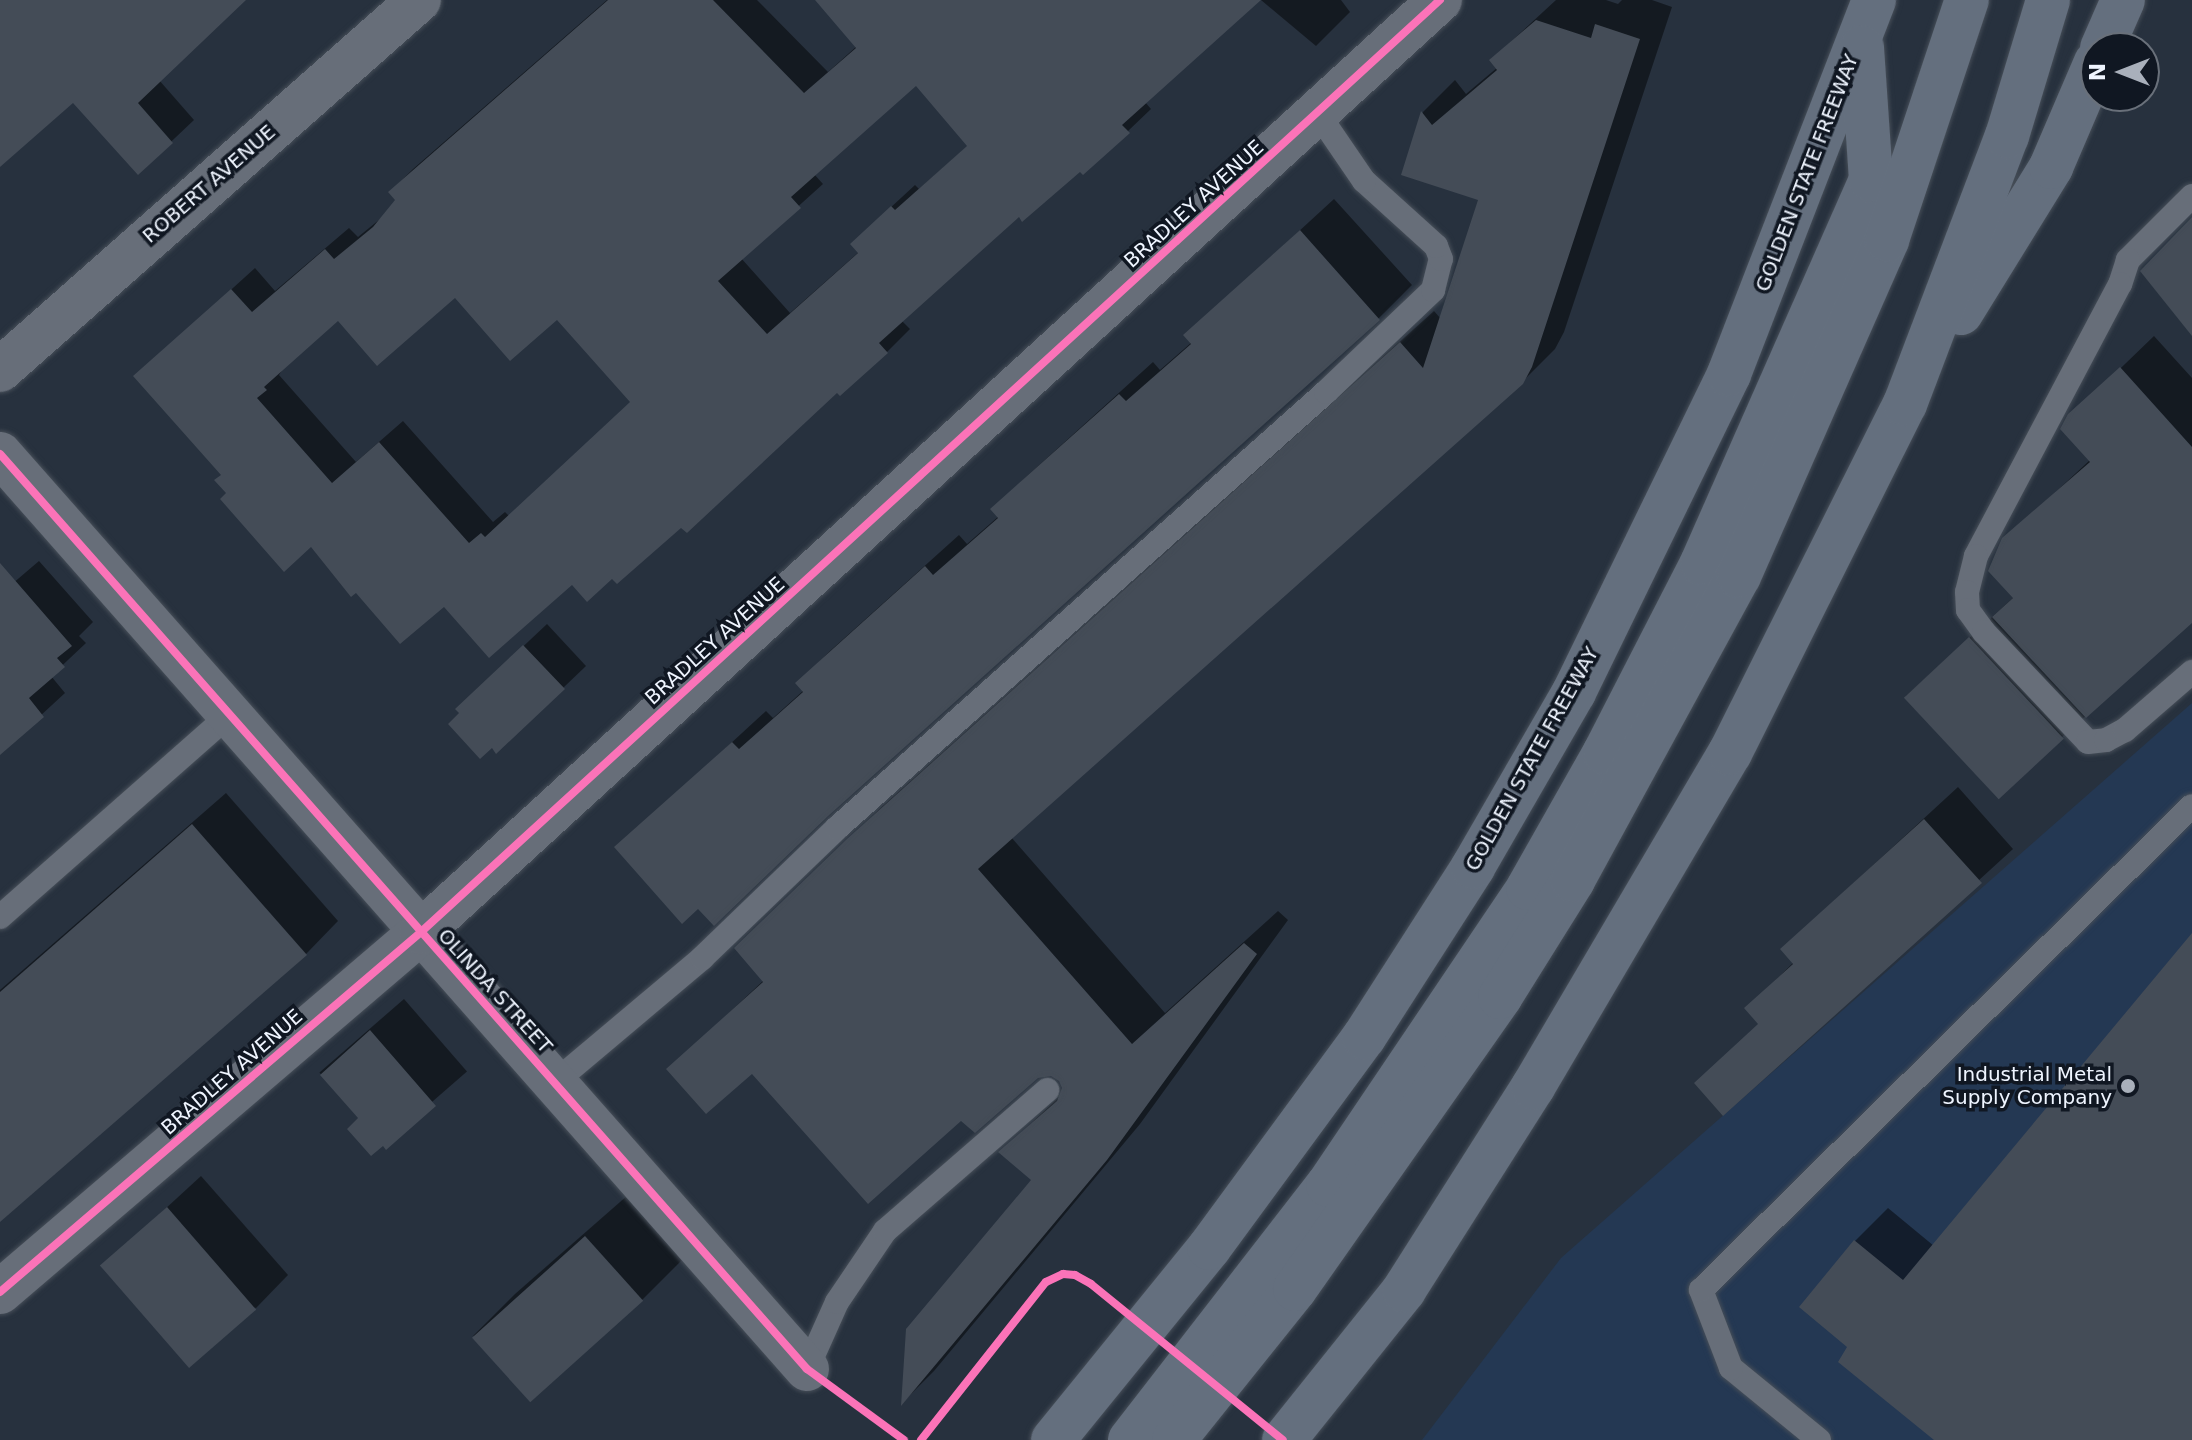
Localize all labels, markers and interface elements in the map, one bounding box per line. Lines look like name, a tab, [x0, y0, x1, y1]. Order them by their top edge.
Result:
north arrow	[2080, 32, 2160, 112]
street label: GOLDEN STATE FREEWAY	[1751, 51, 1863, 295]
text: N	[2085, 63, 2110, 81]
street label: ROBERT AVENUE	[138, 120, 280, 248]
street label: BRADLEY AVENUE	[1119, 135, 1269, 273]
street label: BRADLEY AVENUE	[640, 572, 790, 710]
street label: GOLDEN STATE FREEWAY	[1460, 643, 1604, 875]
street label: OLINDA STREET	[433, 924, 557, 1058]
street label: BRADLEY AVENUE	[157, 1004, 307, 1140]
place label: Industrial Metal Supply Company	[1942, 1062, 2112, 1109]
marker: Industrial Metal Supply Company	[2119, 1077, 2137, 1095]

